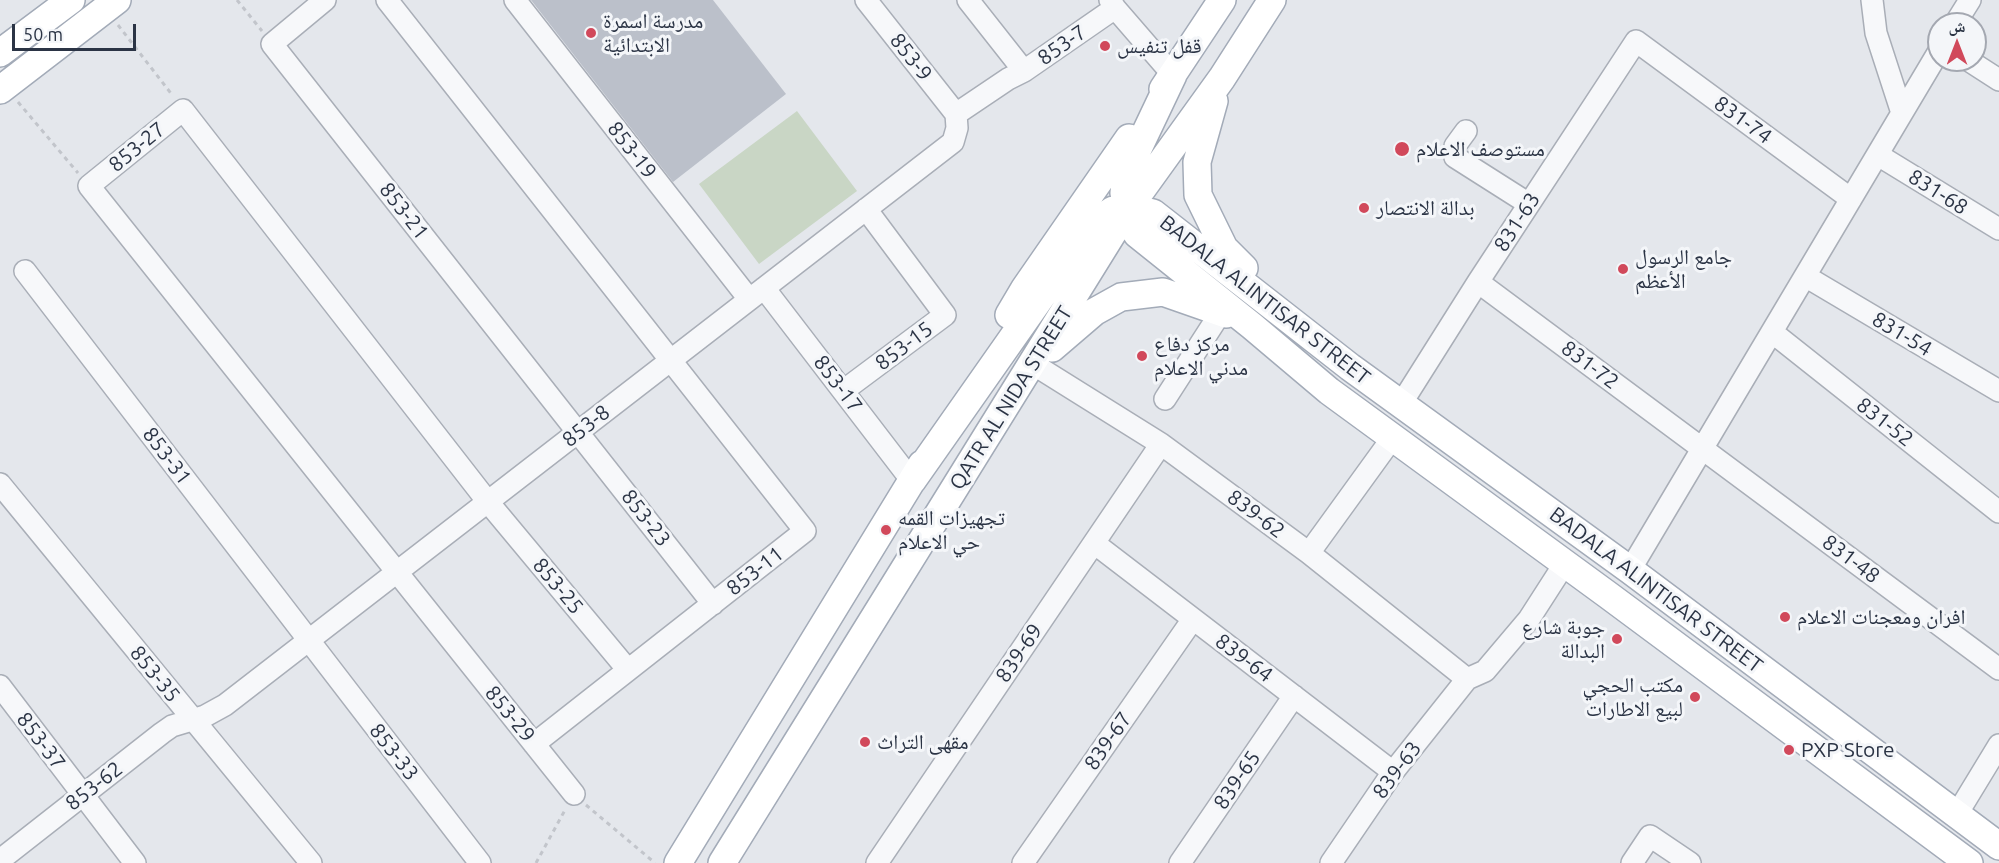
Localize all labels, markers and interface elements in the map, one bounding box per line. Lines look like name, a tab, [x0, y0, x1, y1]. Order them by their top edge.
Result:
place label: مدرسة اسمرة الابتدائية	[603, 8, 703, 58]
scale bar	[15, 12, 140, 50]
north arrow	[1927, 12, 1987, 72]
text: ش	[1949, 17, 1965, 35]
street label: 853-7	[1033, 19, 1091, 71]
text: 50 m	[23, 24, 63, 44]
marker: مدرسة اسمرة الابتدائية	[584, 26, 598, 40]
street label: 853-9	[885, 28, 937, 86]
place label: قفل تنفيس	[1117, 33, 1202, 59]
marker: قفل تنفيس	[1098, 39, 1112, 53]
street label: 831-74	[1709, 91, 1777, 149]
street label: 853-27	[104, 117, 170, 177]
street label: 853-19	[602, 117, 662, 183]
place label: مستوصف الاعلام	[1416, 136, 1545, 162]
marker: مستوصف الاعلام	[1393, 140, 1411, 158]
street label: 831-68	[1904, 164, 1972, 220]
street label: 853-21	[374, 178, 434, 244]
street label: 831-63	[1489, 188, 1545, 256]
place label: بدالة الانتصار	[1376, 195, 1474, 221]
marker: بدالة الانتصار	[1357, 201, 1371, 215]
street label: BADALA ALINTISAR STREET	[1155, 210, 1375, 390]
place label: جامع الرسول الأعظم	[1635, 244, 1732, 294]
marker: جامع الرسول الأعظم	[1616, 262, 1630, 276]
street label: QATR AL NIDA STREET	[944, 302, 1078, 494]
street label: 831-54	[1868, 306, 1936, 362]
street label: 853-15	[870, 316, 938, 376]
place label: مركز دفاع مدني الاعلام	[1154, 331, 1248, 381]
street label: 831-72	[1556, 335, 1624, 395]
marker: مركز دفاع مدني الاعلام	[1135, 349, 1149, 363]
street label: 853-17	[808, 350, 868, 418]
street label: 831-52	[1852, 392, 1918, 452]
street label: 853-8	[557, 400, 615, 452]
street label: 853-31	[137, 422, 197, 490]
street label: 839-62	[1222, 484, 1290, 544]
street label: 853-23	[616, 485, 676, 551]
street label: BADALA ALINTISAR STREET	[1544, 502, 1768, 678]
place label: تجهيزات القمه حي الاعلام	[898, 505, 1005, 555]
marker: تجهيزات القمه حي الاعلام	[879, 523, 893, 537]
street label: 831-48	[1817, 529, 1885, 589]
street label: 853-11	[722, 541, 788, 601]
street label: 853-25	[527, 553, 589, 619]
place label: افران ومعجنات الاعلام	[1797, 604, 1966, 630]
marker: افران ومعجنات الاعلام	[1778, 610, 1792, 624]
place label: جوبة شارع البدالة	[1522, 614, 1605, 664]
street label: 839-69	[990, 619, 1048, 687]
street label: 839-64	[1210, 628, 1278, 688]
marker: جوبة شارع البدالة	[1610, 632, 1624, 646]
street label: 853-35	[125, 641, 185, 707]
place label: مكتب الحجي لبيع الاطارات	[1582, 672, 1683, 722]
street label: 853-29	[480, 681, 540, 747]
marker: مكتب الحجي لبيع الاطارات	[1688, 690, 1702, 704]
street label: 853-37	[11, 707, 71, 775]
street label: 839-67	[1079, 707, 1137, 775]
street label: 853-33	[364, 719, 424, 785]
place label: مقهى التراث	[877, 729, 969, 755]
marker: مقهى التراث	[858, 735, 872, 749]
street label: 839-63	[1367, 736, 1427, 804]
place label: PXP Store	[1801, 737, 1895, 763]
marker: PXP Store	[1782, 743, 1796, 757]
street label: 839-65	[1208, 746, 1266, 814]
street label: 853-62	[61, 756, 127, 816]

